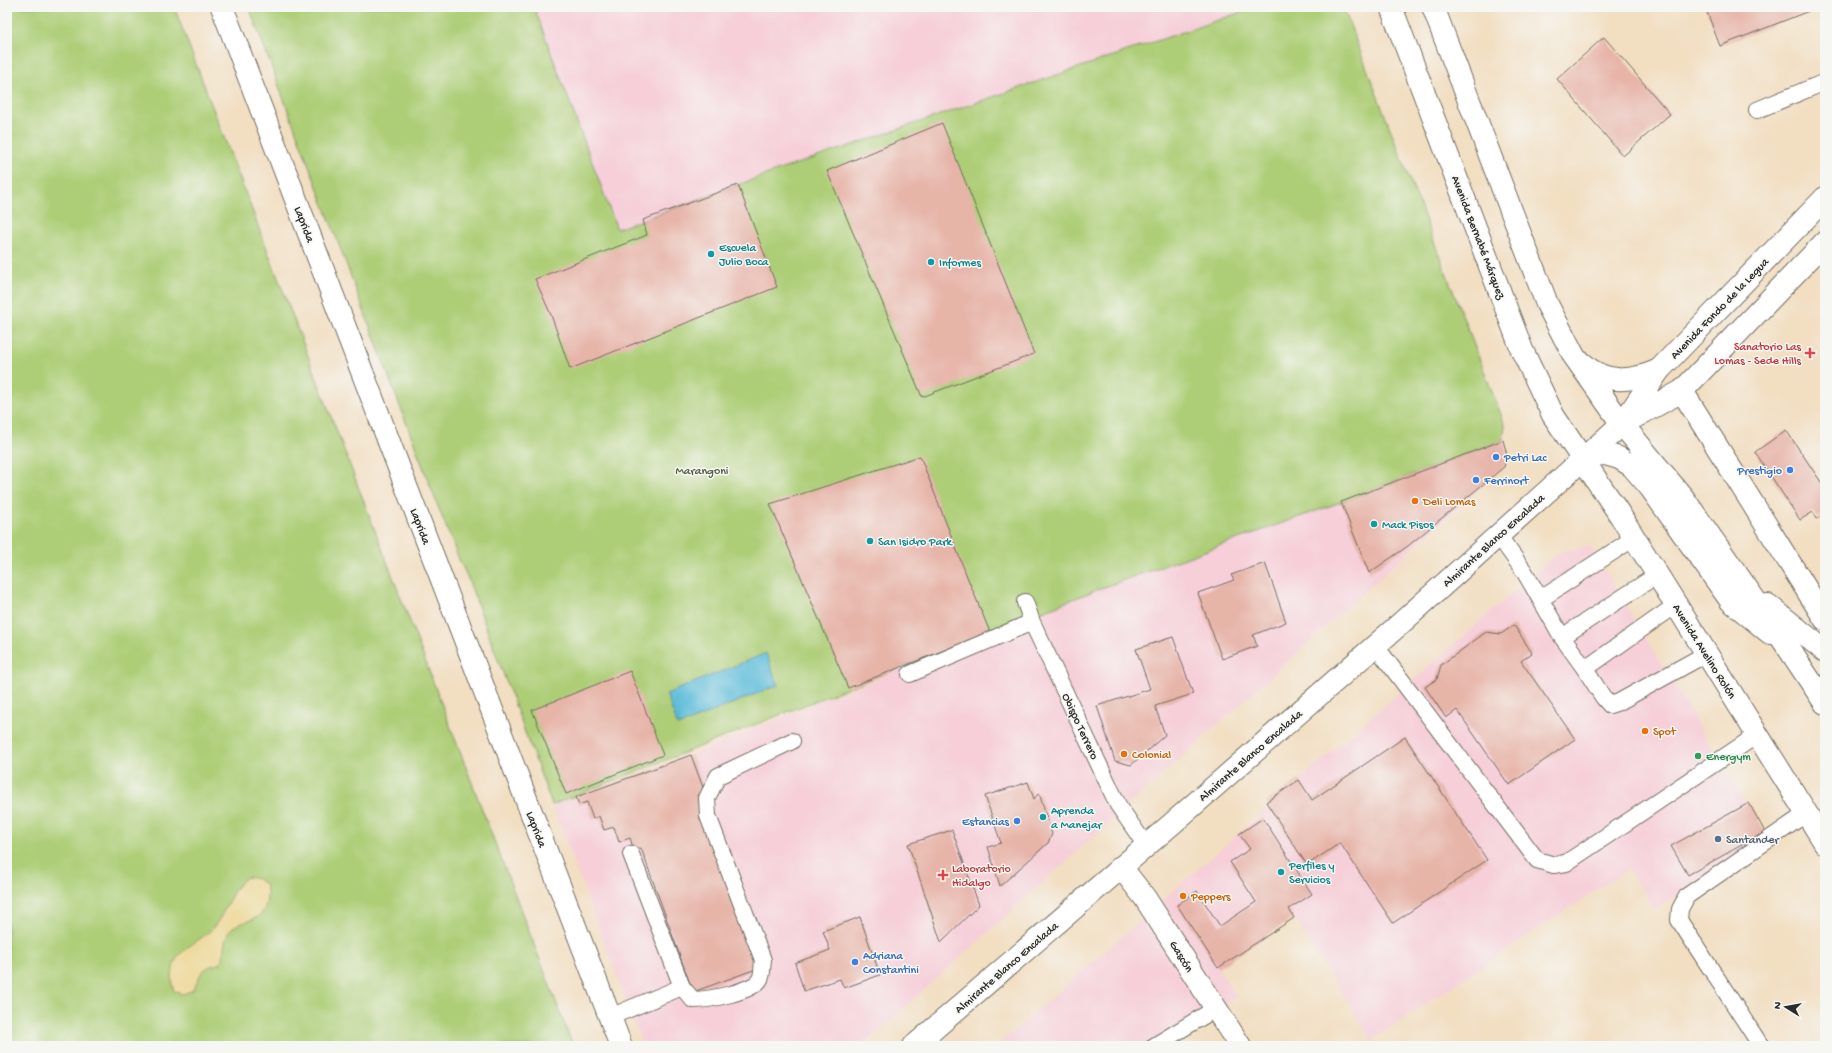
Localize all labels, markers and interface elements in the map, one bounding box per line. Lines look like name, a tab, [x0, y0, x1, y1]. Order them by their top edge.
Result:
street label: Avenida Bernabé Márquez	[1447, 174, 1507, 302]
street label: Laprida	[290, 205, 317, 245]
place label: Escuela Julio Boca	[719, 242, 769, 270]
marker: Escuela Julio Boca	[706, 249, 716, 259]
street label: Avenida Fondo de la Legua	[1668, 256, 1773, 363]
marker: Informes	[926, 257, 936, 267]
place label: Informes	[939, 257, 981, 271]
place label: Sanatorio Las Lomas - Sede Hills	[1714, 341, 1802, 369]
marker: Sanatorio Las Lomas - Sede Hills	[1804, 347, 1816, 359]
marker: Petri Lac	[1491, 452, 1501, 462]
place label: Petri Lac	[1503, 452, 1547, 466]
park label: Marangoni	[676, 465, 729, 479]
place label: Prestigio	[1736, 465, 1782, 479]
marker: Prestigio	[1785, 465, 1795, 475]
marker: Ferrinort	[1471, 475, 1481, 485]
place label: Ferrinort	[1483, 475, 1530, 489]
street label: Almirante Blanco Encalada	[1440, 492, 1549, 591]
marker: Deli Lomas	[1410, 496, 1420, 506]
place label: Deli Lomas	[1422, 496, 1476, 510]
street label: Laprida	[406, 507, 433, 547]
marker: Mack Pisos	[1369, 519, 1379, 529]
place label: Mack Pisos	[1382, 519, 1434, 533]
marker: San Isidro Park	[865, 536, 875, 546]
place label: San Isidro Park	[878, 536, 954, 550]
street label: Avenida Avelino Rolón	[1668, 602, 1738, 702]
street label: Obispo Terrero	[1058, 691, 1101, 762]
street label: Almirante Blanco Encalada	[1197, 708, 1306, 805]
marker: Spot	[1640, 726, 1650, 736]
place label: Spot	[1653, 726, 1677, 740]
marker: Colonial	[1119, 749, 1129, 759]
place label: Colonial	[1132, 749, 1172, 763]
marker: Energym	[1693, 751, 1703, 761]
place label: Energym	[1706, 751, 1751, 765]
place label: Aprenda a Manejar	[1051, 805, 1104, 833]
street label: Laprida	[522, 810, 549, 850]
marker: Aprenda a Manejar	[1038, 812, 1048, 822]
place label: Estancias	[962, 816, 1010, 830]
marker: Estancias	[1012, 816, 1022, 826]
marker: Santander	[1713, 834, 1723, 844]
place label: Santander	[1726, 834, 1780, 848]
place label: Perfiles y Servicios	[1288, 860, 1334, 888]
place label: Laboratorio Hidalgo	[952, 863, 1011, 891]
marker: Perfiles y Servicios	[1276, 867, 1286, 877]
marker: Laboratorio Hidalgo	[937, 869, 949, 881]
marker: Peppers	[1178, 891, 1188, 901]
place label: Peppers	[1190, 891, 1231, 905]
street label: Almirante Blanco Encalada	[953, 920, 1062, 1017]
street label: Gascón	[1165, 939, 1196, 976]
place label: Adriana Constantini	[863, 950, 919, 978]
marker: Adriana Constantini	[850, 957, 860, 967]
north arrow	[1766, 987, 1806, 1027]
text: N	[1772, 1001, 1785, 1010]

